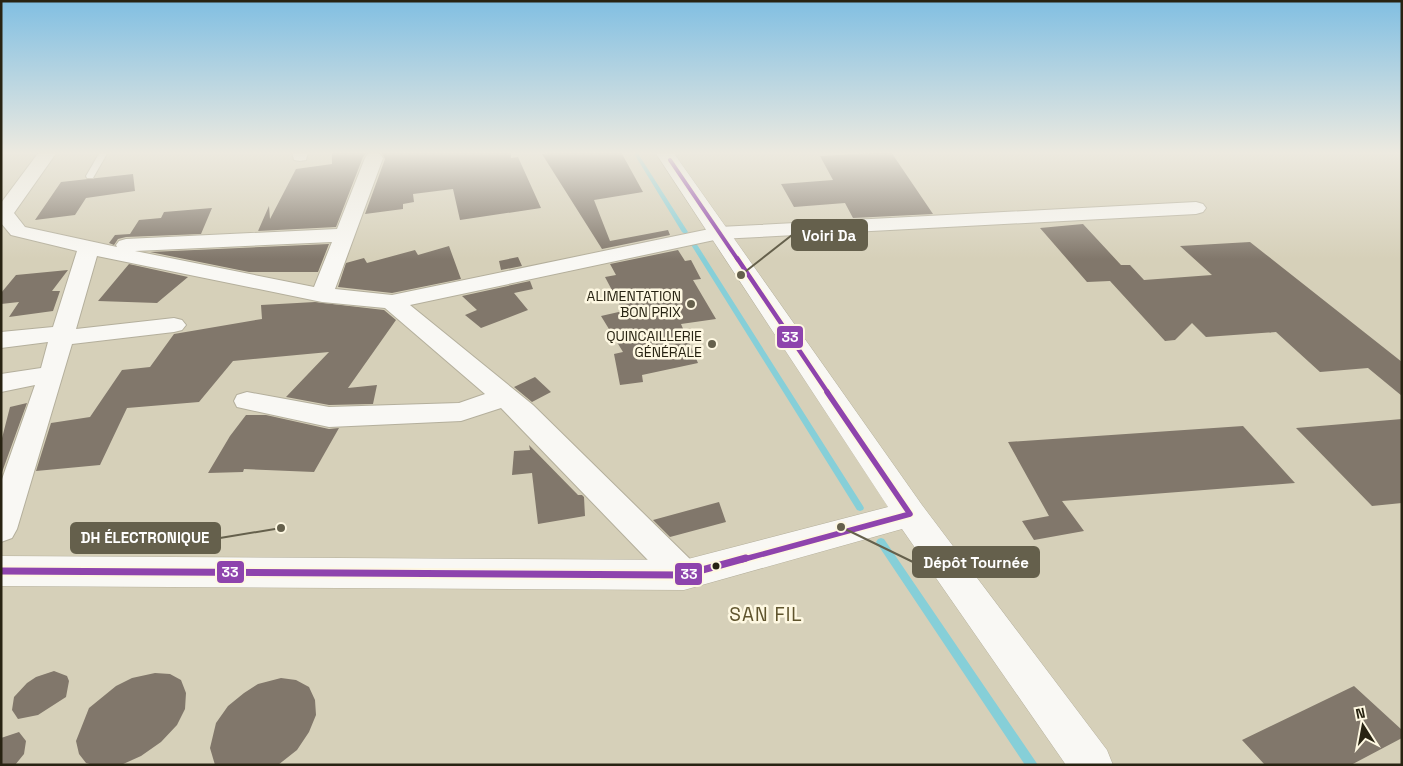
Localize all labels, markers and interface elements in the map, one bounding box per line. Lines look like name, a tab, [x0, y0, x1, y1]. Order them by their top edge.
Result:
callout: Voiri Da	[792, 220, 867, 250]
text: Voiri Da	[802, 226, 857, 245]
place label: ALIMENTATION BON PRIX	[587, 287, 681, 321]
marker: ALIMENTATION BON PRIX	[685, 298, 697, 310]
line badge: 33	[776, 325, 804, 349]
place label: QUINCAILLERIE GÉNÉRALE	[606, 327, 702, 361]
text: 33	[781, 328, 799, 346]
marker: QUINCAILLERIE GÉNÉRALE	[706, 338, 718, 350]
callout: DH ÉLECTRONIQUE	[71, 523, 220, 553]
text: DH ÉLECTRONIQUE	[81, 528, 209, 547]
callout: Dépôt Tournée	[913, 547, 1039, 577]
text: Dépôt Tournée	[923, 553, 1029, 572]
line badge: 33	[216, 560, 245, 584]
unlabelled marker	[711, 561, 721, 571]
line badge: 33	[674, 562, 703, 586]
text: 33	[221, 563, 239, 581]
text: 33	[680, 565, 698, 583]
district label: SAN FIL	[729, 602, 803, 627]
north arrow	[1338, 701, 1388, 751]
text: N	[1354, 704, 1367, 723]

